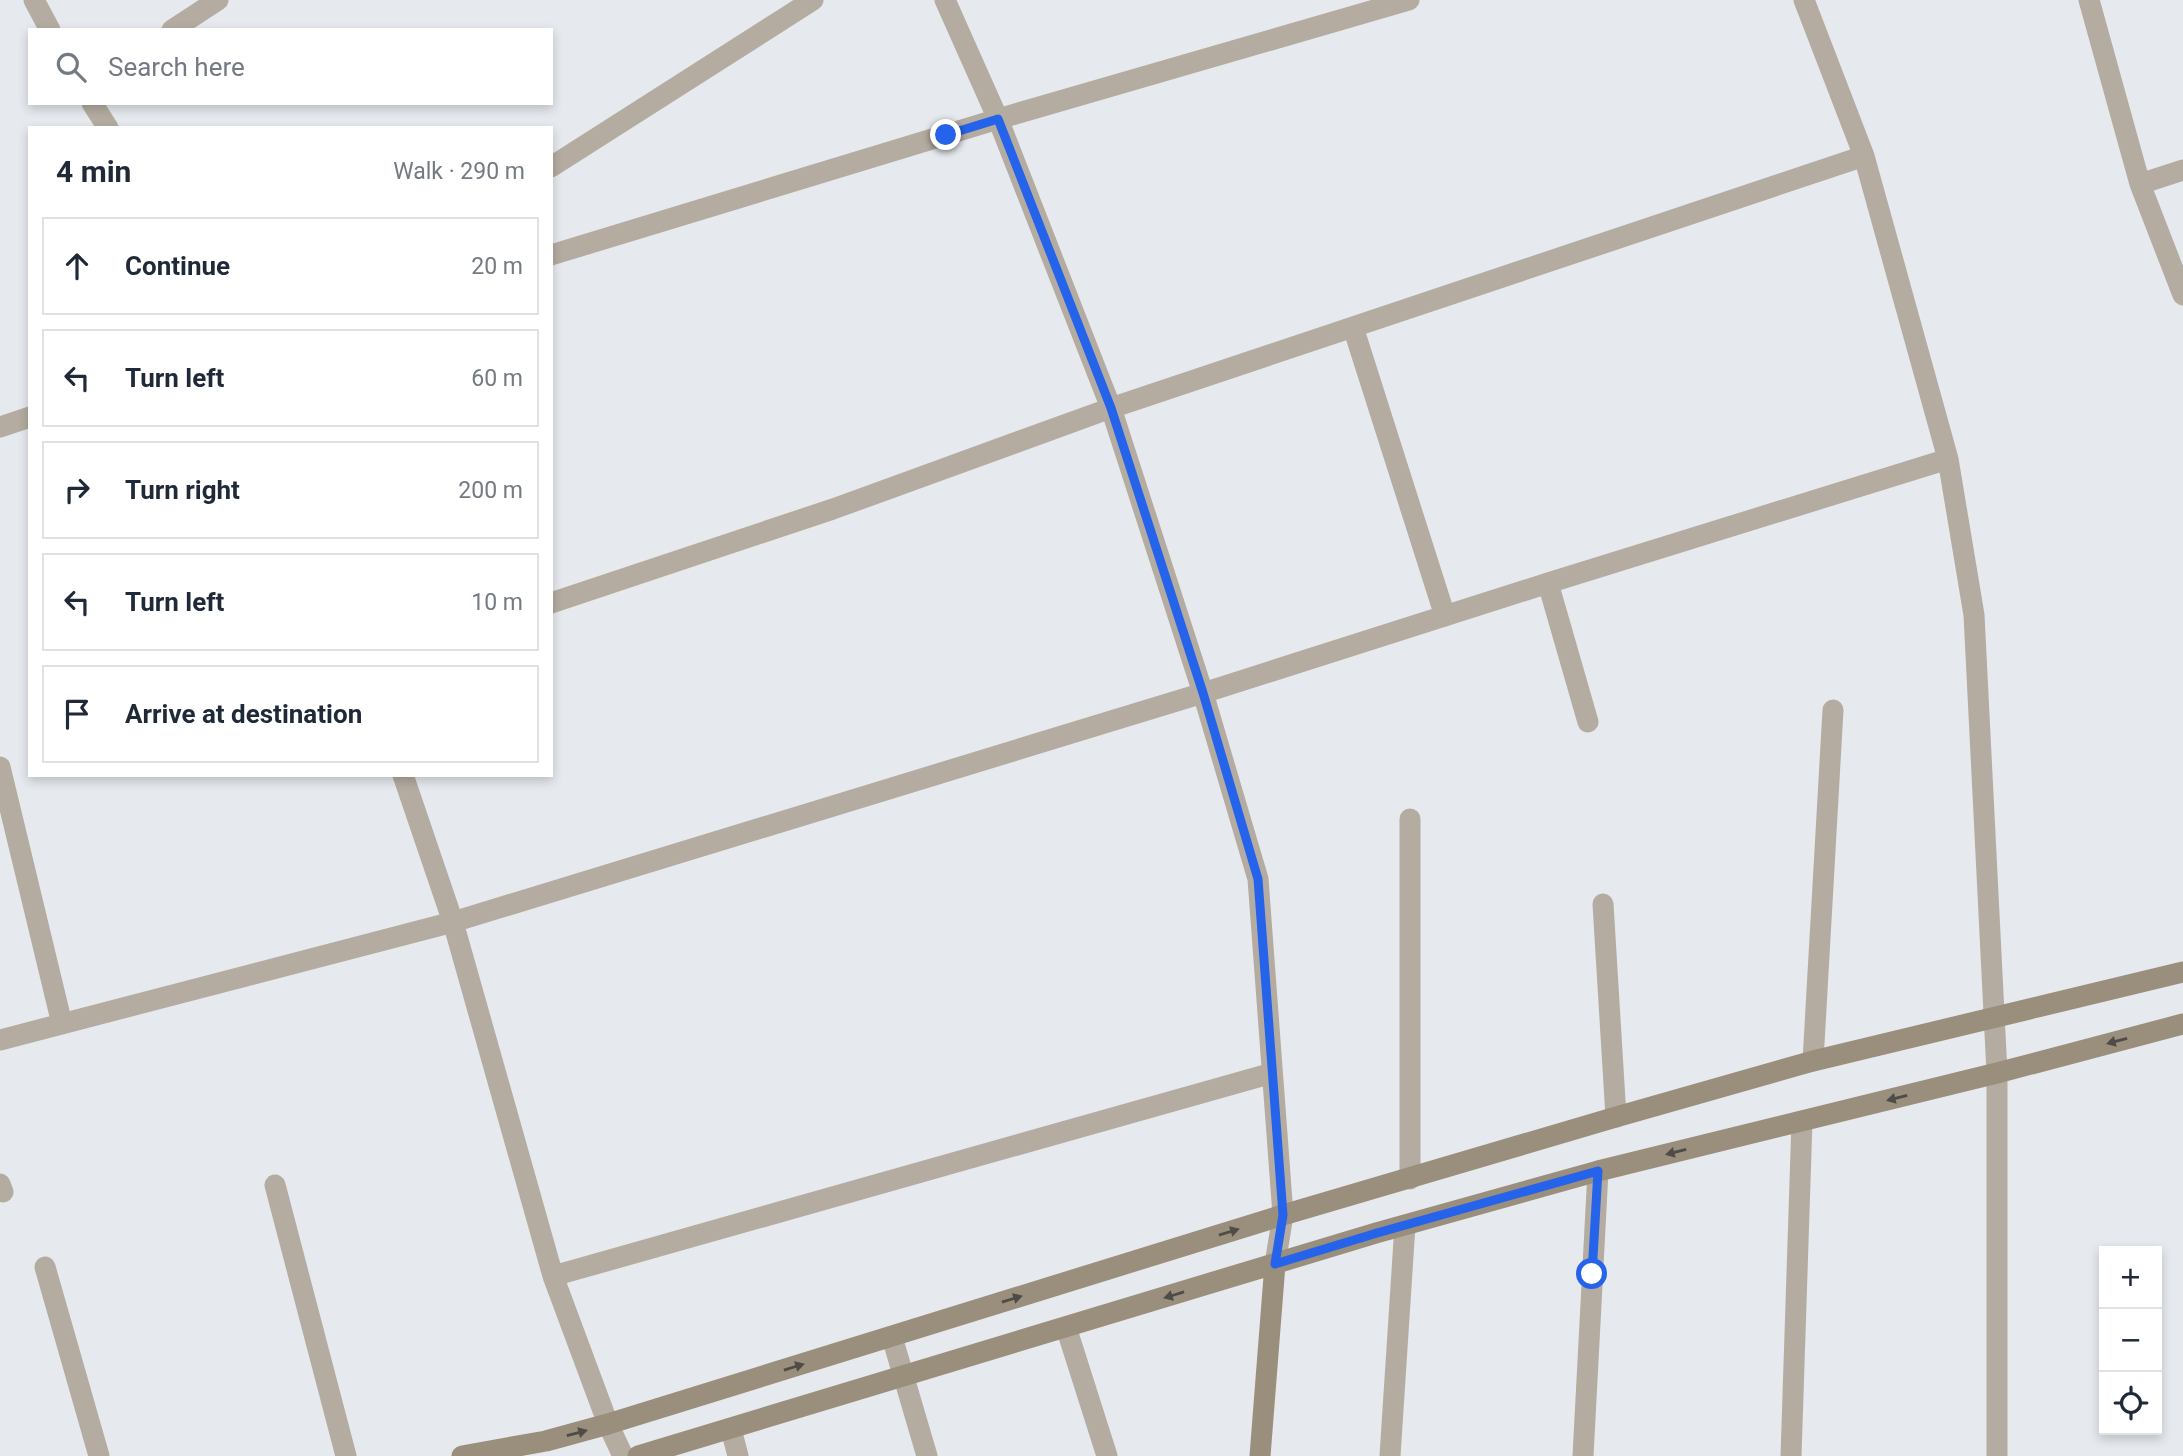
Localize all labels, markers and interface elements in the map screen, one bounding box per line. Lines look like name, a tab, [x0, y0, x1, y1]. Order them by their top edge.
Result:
search box	[28, 28, 553, 105]
icon: search	[52, 48, 90, 86]
text: Search here	[108, 52, 245, 82]
route end	[930, 119, 961, 150]
text: 4 min	[56, 154, 131, 189]
text: Walk · 290 m	[393, 158, 525, 185]
icon: ahead	[58, 247, 96, 285]
text: Continue	[125, 251, 230, 281]
text: 20 m	[471, 253, 523, 280]
icon: left	[58, 359, 96, 397]
text: Turn left	[125, 363, 224, 393]
text: 60 m	[471, 365, 523, 392]
icon: right	[58, 471, 96, 509]
text: Turn right	[125, 475, 240, 505]
text: 200 m	[458, 477, 523, 504]
icon: left	[58, 583, 96, 621]
text: Turn left	[125, 587, 224, 617]
text: 10 m	[471, 589, 523, 616]
icon: arrive	[58, 695, 96, 733]
text: Arrive at destination	[125, 699, 362, 729]
one-way arrow	[2106, 1036, 2128, 1047]
one-way arrow	[1885, 1093, 1907, 1104]
one-way arrow	[1665, 1147, 1687, 1158]
one-way arrow	[1219, 1226, 1240, 1236]
map controls	[2099, 1246, 2162, 1435]
button: +	[2099, 1246, 2162, 1309]
route start	[1576, 1258, 1607, 1289]
one-way arrow	[1163, 1290, 1184, 1300]
one-way arrow	[1001, 1294, 1022, 1304]
button: −	[2099, 1309, 2162, 1372]
one-way arrow	[784, 1361, 805, 1371]
button: locate	[2099, 1372, 2162, 1435]
one-way arrow	[566, 1427, 588, 1438]

